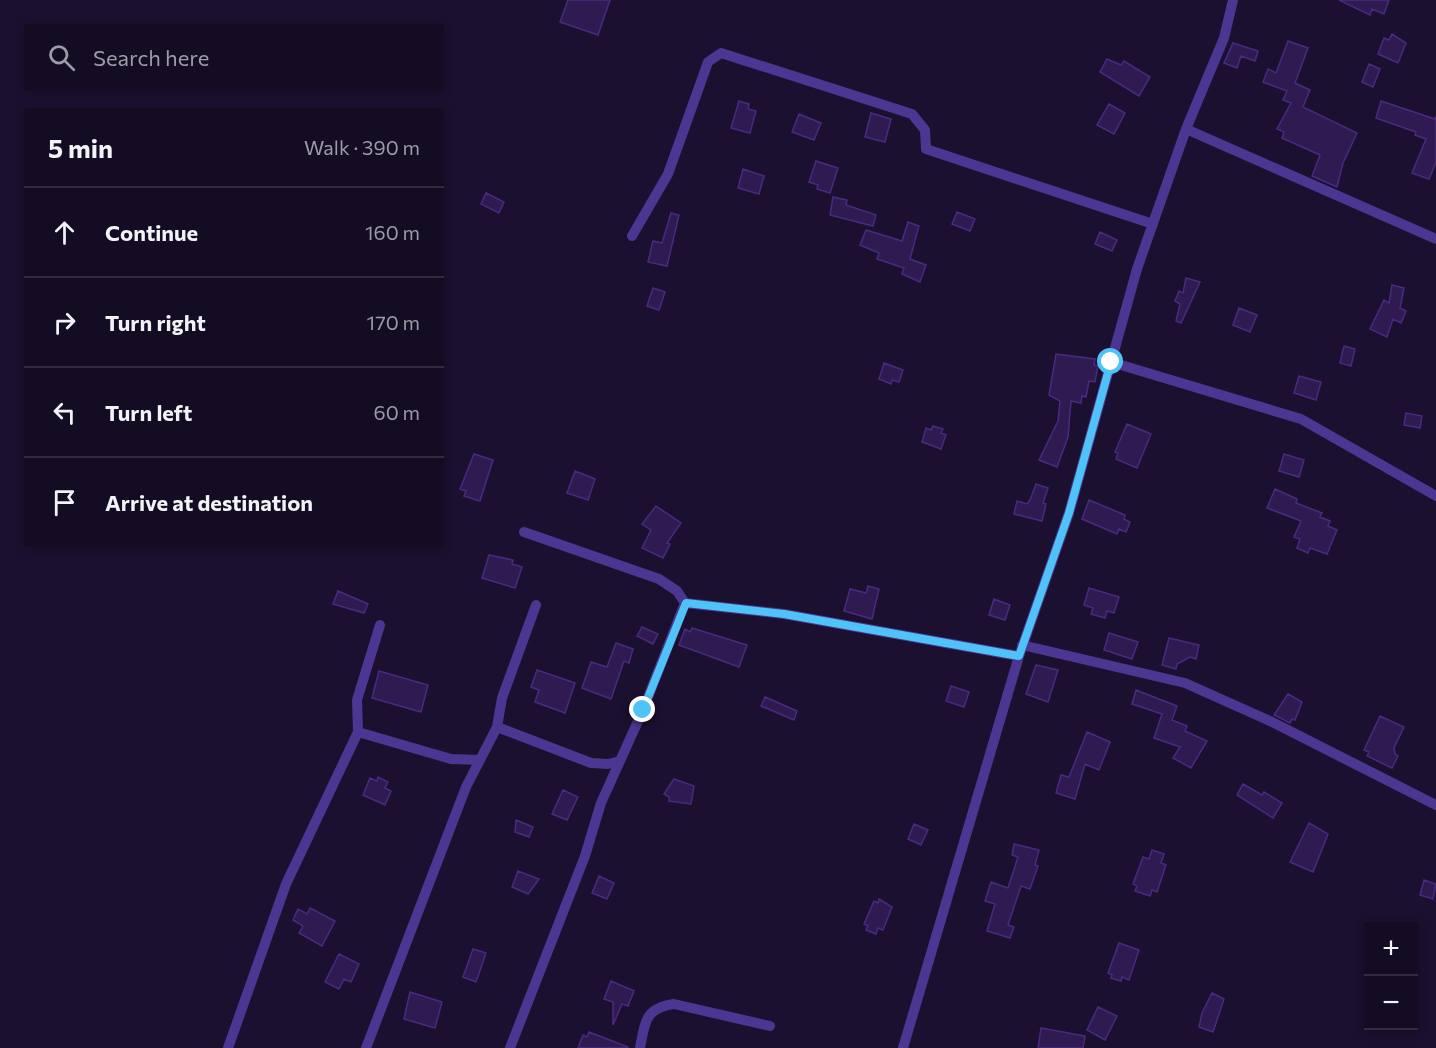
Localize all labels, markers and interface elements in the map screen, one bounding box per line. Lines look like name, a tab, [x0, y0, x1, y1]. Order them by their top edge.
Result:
search box	[24, 24, 444, 90]
icon: search	[45, 41, 78, 74]
text: Search here	[93, 44, 209, 71]
text: 5 min	[48, 132, 113, 163]
text: Walk · 390 m	[304, 135, 420, 159]
icon: ahead	[48, 216, 81, 249]
text: Continue	[105, 219, 198, 246]
text: 160 m	[365, 220, 420, 244]
icon: right	[48, 306, 81, 339]
text: Turn right	[105, 309, 206, 336]
text: 170 m	[367, 310, 420, 334]
route start	[1097, 348, 1123, 374]
icon: left	[48, 396, 81, 429]
text: Turn left	[105, 399, 192, 426]
text: 60 m	[374, 400, 420, 424]
icon: arrive	[48, 486, 81, 519]
text: Arrive at destination	[105, 489, 313, 516]
route end	[629, 696, 655, 722]
map controls	[1364, 922, 1418, 1030]
button: +	[1364, 922, 1418, 976]
button: −	[1364, 976, 1418, 1030]

